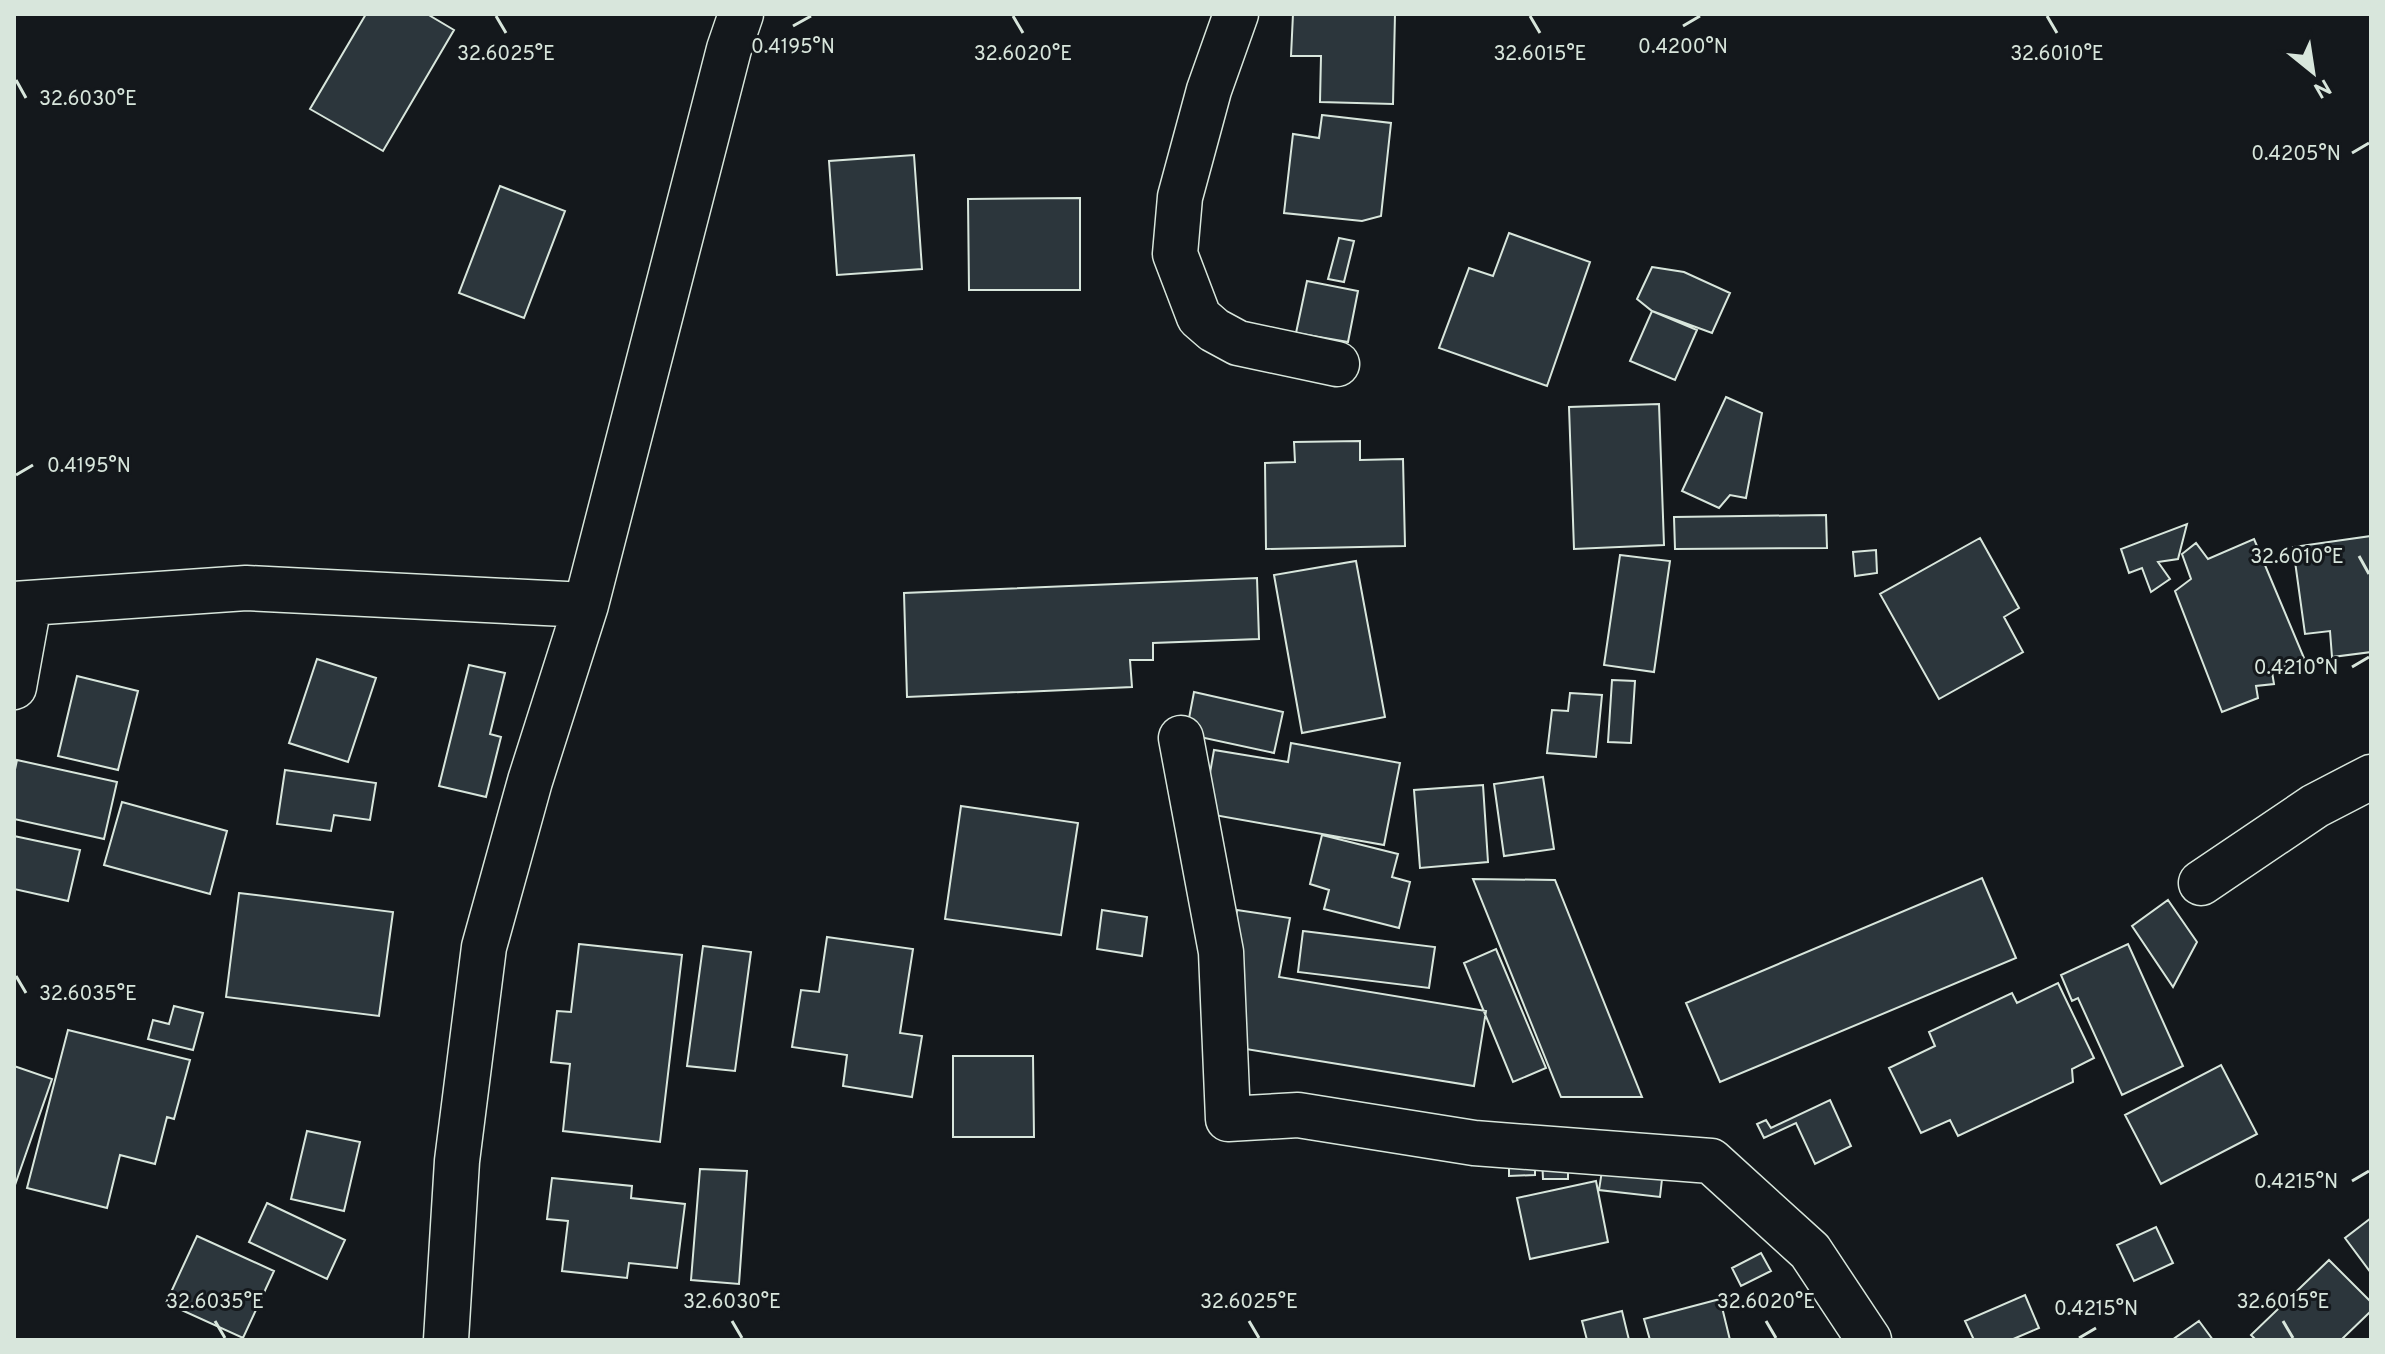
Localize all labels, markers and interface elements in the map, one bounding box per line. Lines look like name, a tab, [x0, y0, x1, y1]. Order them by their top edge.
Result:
north arrow	[2273, 32, 2353, 112]
text: 0.4195°N	[751, 35, 835, 61]
text: 0.4200°N	[1638, 35, 1728, 61]
text: 32.6025°E	[457, 42, 555, 68]
text: 32.6020°E	[974, 42, 1072, 68]
text: 32.6015°E	[1493, 42, 1587, 68]
text: 32.6010°E	[2010, 42, 2104, 68]
text: N	[2308, 72, 2335, 103]
text: 32.6030°E	[39, 87, 137, 113]
text: 0.4205°N	[2251, 142, 2341, 168]
text: 0.4195°N	[47, 454, 131, 480]
text: 32.6010°E	[2250, 545, 2344, 571]
text: 0.4210°N	[2254, 656, 2338, 682]
text: 32.6035°E	[39, 982, 137, 1008]
text: 0.4215°N	[2254, 1170, 2338, 1196]
text: 32.6035°E	[166, 1290, 264, 1316]
text: 32.6030°E	[683, 1290, 781, 1316]
text: 32.6025°E	[1200, 1290, 1298, 1316]
text: 32.6020°E	[1717, 1290, 1815, 1316]
text: 32.6015°E	[2236, 1290, 2330, 1316]
text: 0.4215°N	[2054, 1297, 2138, 1323]

